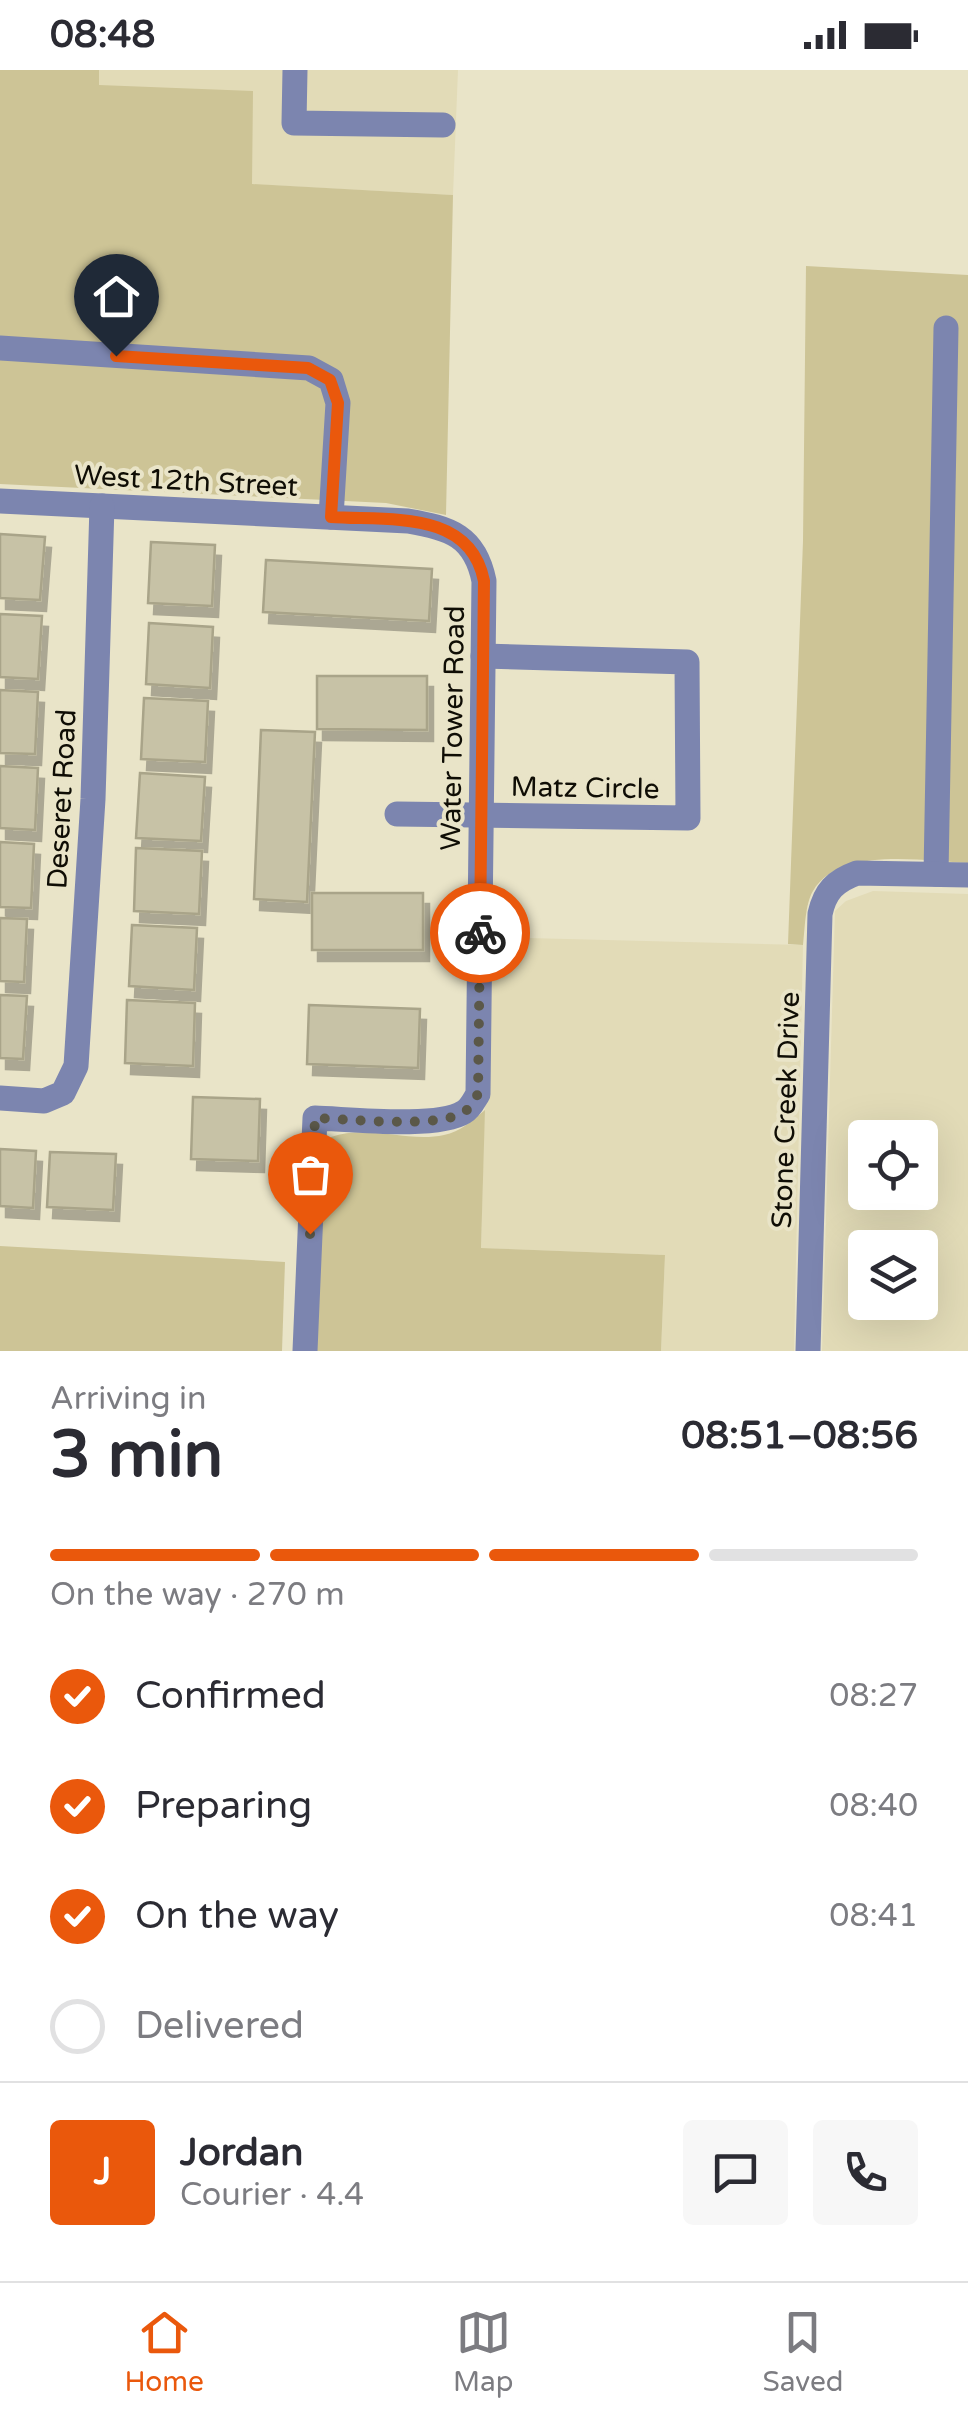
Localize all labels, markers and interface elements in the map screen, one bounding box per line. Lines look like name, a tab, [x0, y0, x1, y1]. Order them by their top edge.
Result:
text: 08:48	[50, 12, 155, 58]
pin	[74, 254, 159, 357]
icon: home	[89, 269, 144, 324]
street label: West 12th Street	[73, 458, 299, 504]
street label: Water Tower Road	[434, 605, 472, 851]
street label: Deseret Road	[40, 708, 84, 890]
street label: Matz Circle	[510, 770, 660, 806]
courier	[430, 883, 530, 983]
icon: bike	[453, 906, 508, 961]
street label: Stone Creek Drive	[765, 991, 807, 1229]
map controls	[848, 1120, 938, 1320]
button: locate	[848, 1120, 938, 1210]
pin	[268, 1132, 353, 1235]
icon: bag	[283, 1147, 338, 1202]
button: layers	[848, 1230, 938, 1320]
text: Arriving in	[50, 1380, 207, 1418]
text: 08:51–08:56	[681, 1413, 918, 1459]
text: 3 min	[50, 1416, 223, 1495]
text: On the way · 270 m	[50, 1576, 345, 1614]
icon: check	[50, 1669, 105, 1724]
text: Confirmed	[135, 1673, 326, 1719]
text: 08:27	[829, 1677, 918, 1715]
icon: check	[50, 1779, 105, 1834]
text: Preparing	[135, 1783, 312, 1829]
text: 08:40	[829, 1787, 918, 1825]
icon: check	[50, 1889, 105, 1944]
text: On the way	[135, 1893, 339, 1939]
text: 08:41	[829, 1897, 918, 1935]
text: Delivered	[135, 2003, 304, 2049]
button: chat	[683, 2120, 788, 2225]
button: phone	[813, 2120, 918, 2225]
text: Jordan	[180, 2130, 303, 2176]
text: J	[94, 2149, 111, 2195]
text: Courier · 4.4	[180, 2176, 364, 2214]
tab: Home	[125, 2305, 204, 2399]
tab: Map	[453, 2305, 513, 2399]
tab: Saved	[763, 2305, 843, 2399]

